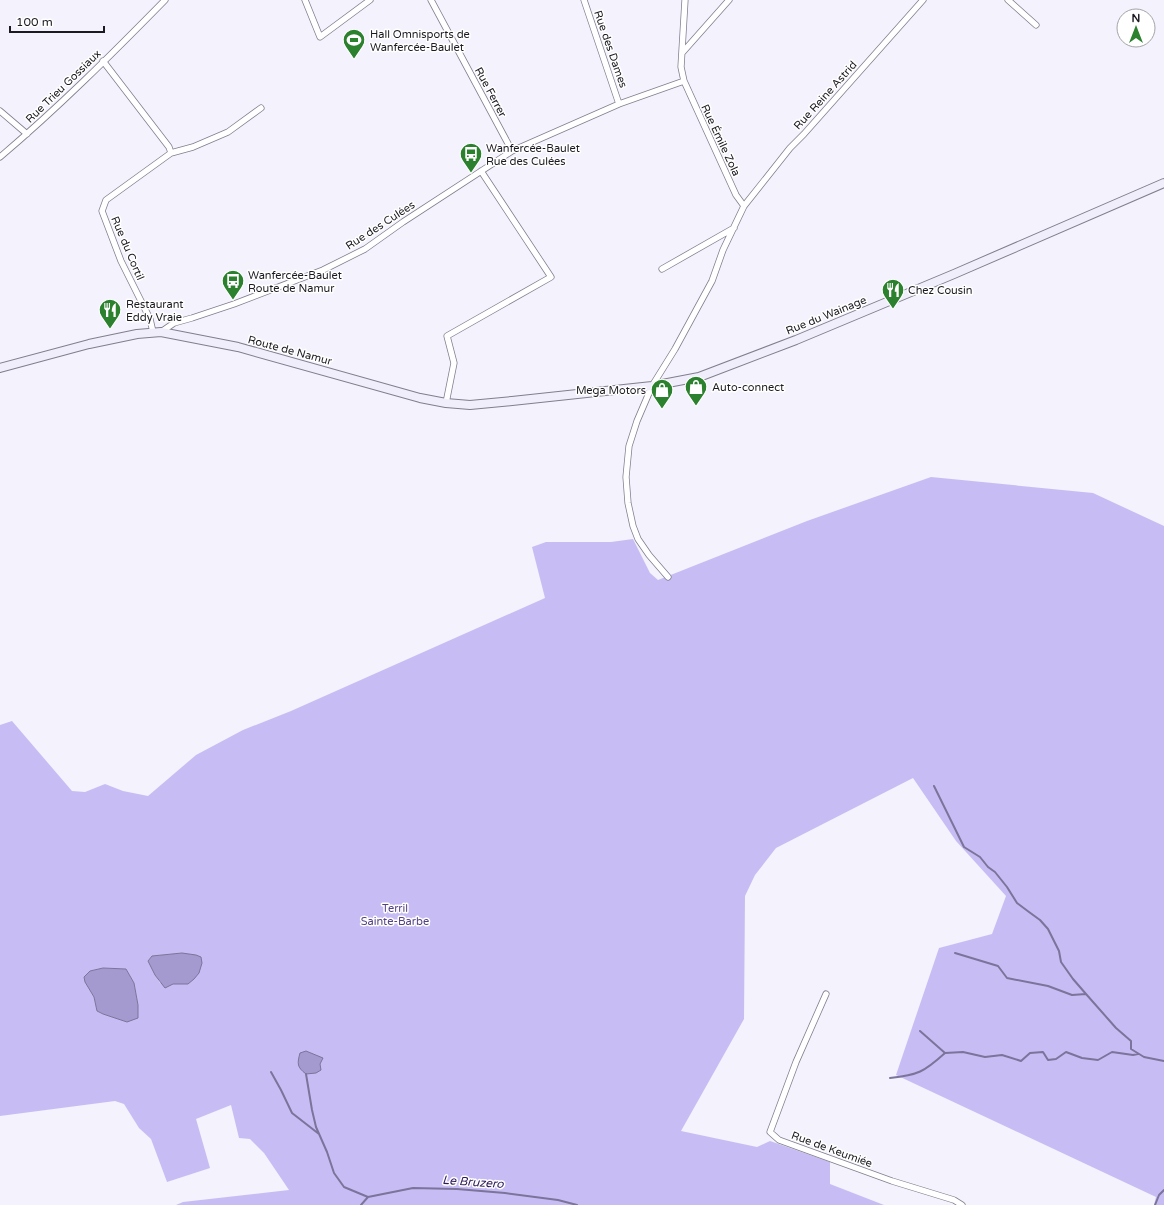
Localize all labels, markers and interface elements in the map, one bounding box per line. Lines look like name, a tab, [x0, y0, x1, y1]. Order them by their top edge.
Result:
scale bar	[10, 8, 104, 34]
north arrow	[1116, 8, 1156, 48]
street label: Rue des Dames	[591, 9, 630, 90]
text: N	[1132, 12, 1140, 25]
text: 100 m	[16, 15, 53, 29]
sports icon: Hall Omnisports de Wanfercée-Baulet	[341, 27, 367, 60]
place label: Hall Omnisports de Wanfercée-Baulet	[370, 28, 470, 54]
street label: Rue Trieu Gossiaux	[23, 47, 104, 126]
street label: Rue Reine Astrid	[791, 58, 860, 132]
street label: Rue Ferrer	[472, 65, 510, 120]
street label: Rue Émile Zola	[698, 102, 744, 178]
bus stop icon: Wanfercée-Baulet Rue des Culées	[458, 141, 484, 174]
place label: Wanfercée-Baulet Rue des Culées	[486, 142, 580, 168]
street label: Rue des Culées	[343, 198, 417, 253]
street label: Rue du Cortil	[108, 214, 147, 282]
bus stop icon: Wanfercée-Baulet Route de Namur	[220, 268, 246, 301]
place label: Wanfercée-Baulet Route de Namur	[248, 269, 342, 295]
restaurant icon: Chez Cousin	[880, 277, 906, 310]
place label: Chez Cousin	[908, 284, 972, 297]
street label: Rue du Wainage	[784, 293, 868, 338]
restaurant icon: Restaurant Eddy Vraie	[97, 297, 123, 330]
place label: Restaurant Eddy Vraie	[126, 298, 184, 324]
street label: Route de Namur	[246, 333, 334, 368]
shop icon: Auto-connect	[683, 374, 709, 407]
shop icon: Mega Motors	[649, 377, 675, 410]
place label: Auto-connect	[712, 381, 784, 394]
place label: Mega Motors	[576, 384, 646, 397]
park label: Terril Sainte-Barbe	[361, 902, 429, 928]
street label: Rue de Keumiée	[790, 1129, 874, 1170]
water label: Le Bruzero	[442, 1173, 505, 1191]

